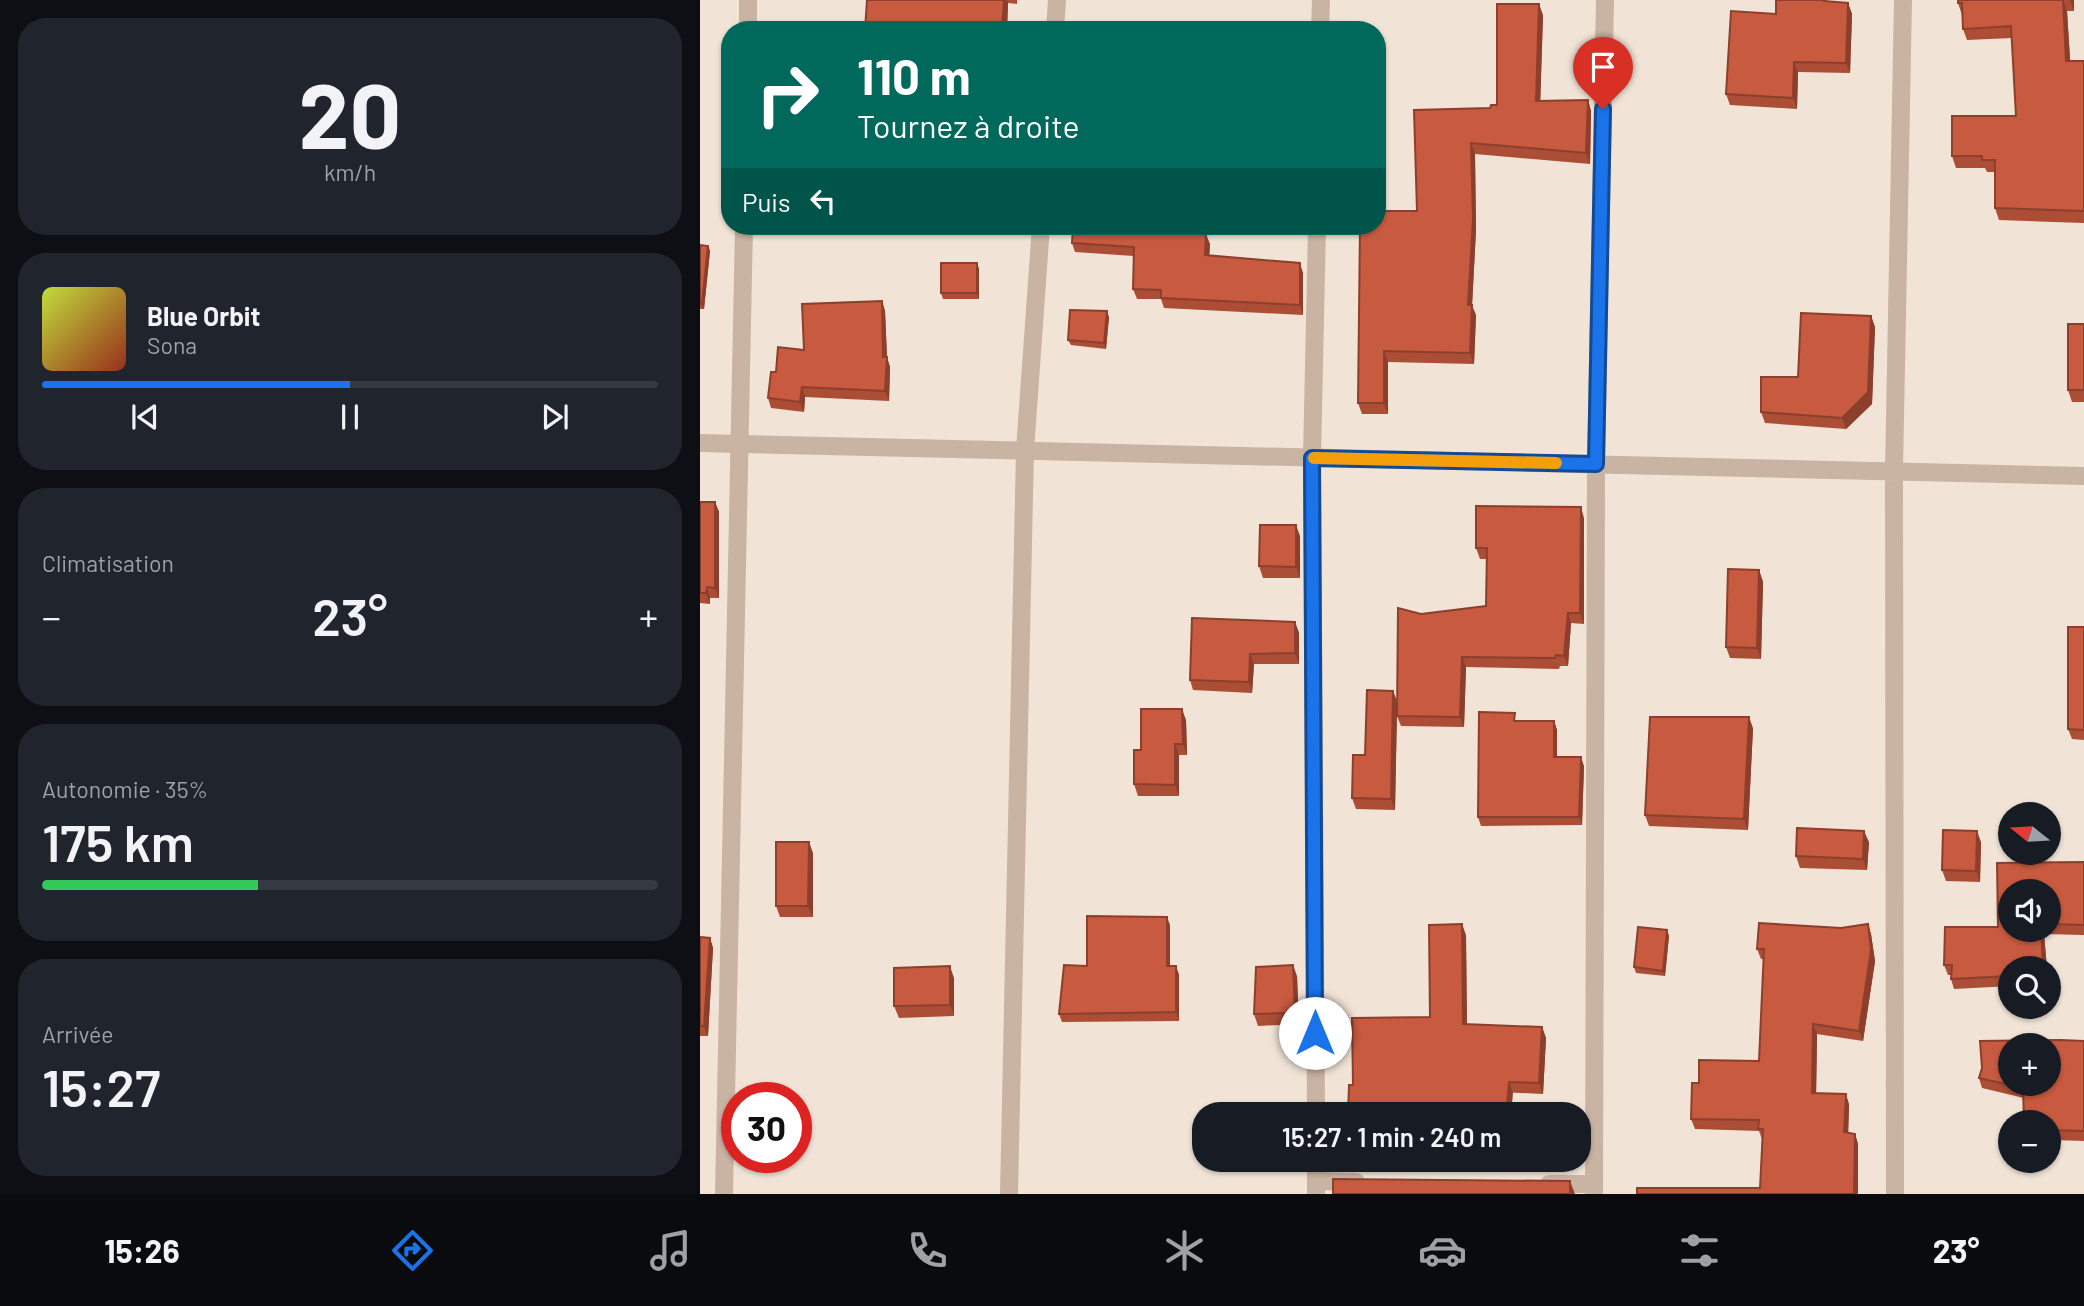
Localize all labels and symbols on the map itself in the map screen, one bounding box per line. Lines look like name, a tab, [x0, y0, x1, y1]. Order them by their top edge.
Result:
pin	[1573, 37, 1633, 109]
north arrow	[1998, 802, 2062, 864]
position arrow	[1278, 996, 1352, 1070]
speed limit sign: 30	[721, 1082, 812, 1173]

